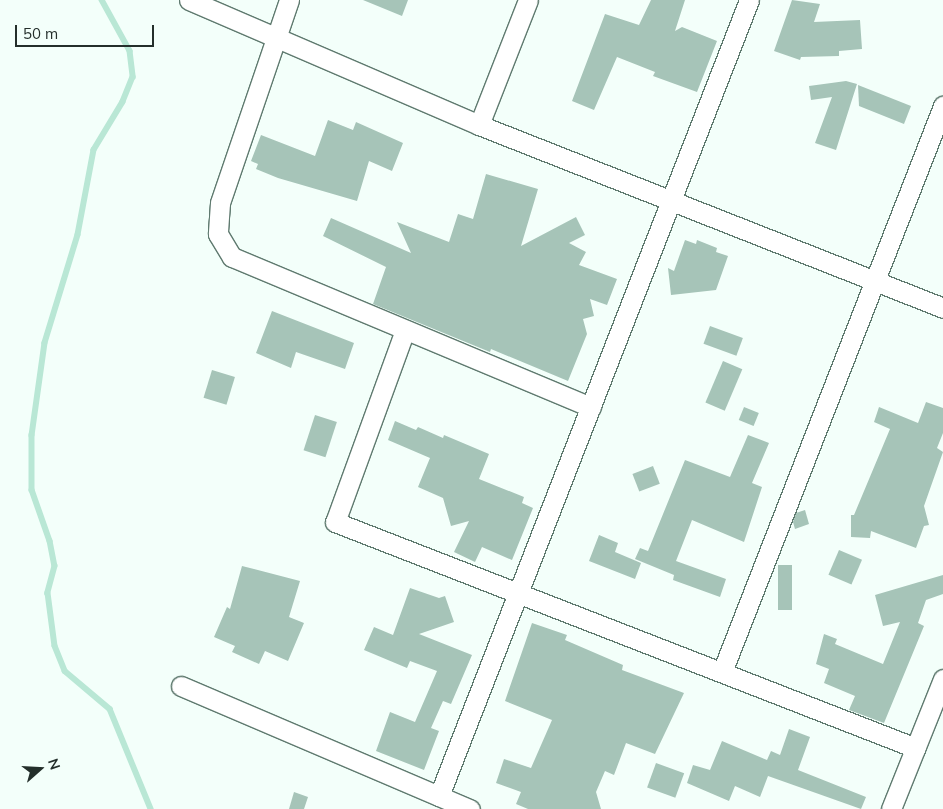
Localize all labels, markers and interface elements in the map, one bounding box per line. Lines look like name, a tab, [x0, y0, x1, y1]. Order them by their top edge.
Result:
scale bar	[18, 15, 156, 47]
text: 50 m	[23, 24, 58, 43]
north arrow	[15, 744, 65, 794]
text: N	[44, 756, 64, 772]

